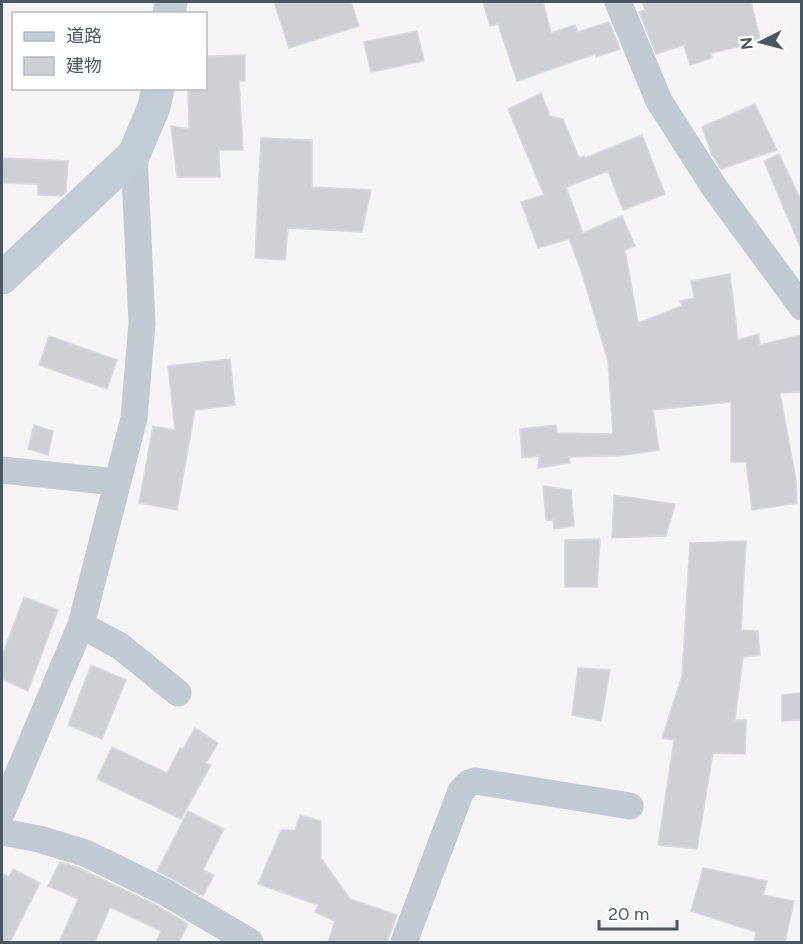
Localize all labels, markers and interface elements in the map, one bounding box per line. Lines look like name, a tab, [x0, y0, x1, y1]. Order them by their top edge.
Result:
legend	[12, 12, 207, 90]
north arrow	[731, 12, 791, 72]
text: 道路	[66, 25, 102, 47]
text: N	[736, 36, 757, 51]
text: 建物	[66, 55, 102, 77]
scale bar	[599, 893, 677, 931]
text: 20 m	[608, 903, 649, 925]

